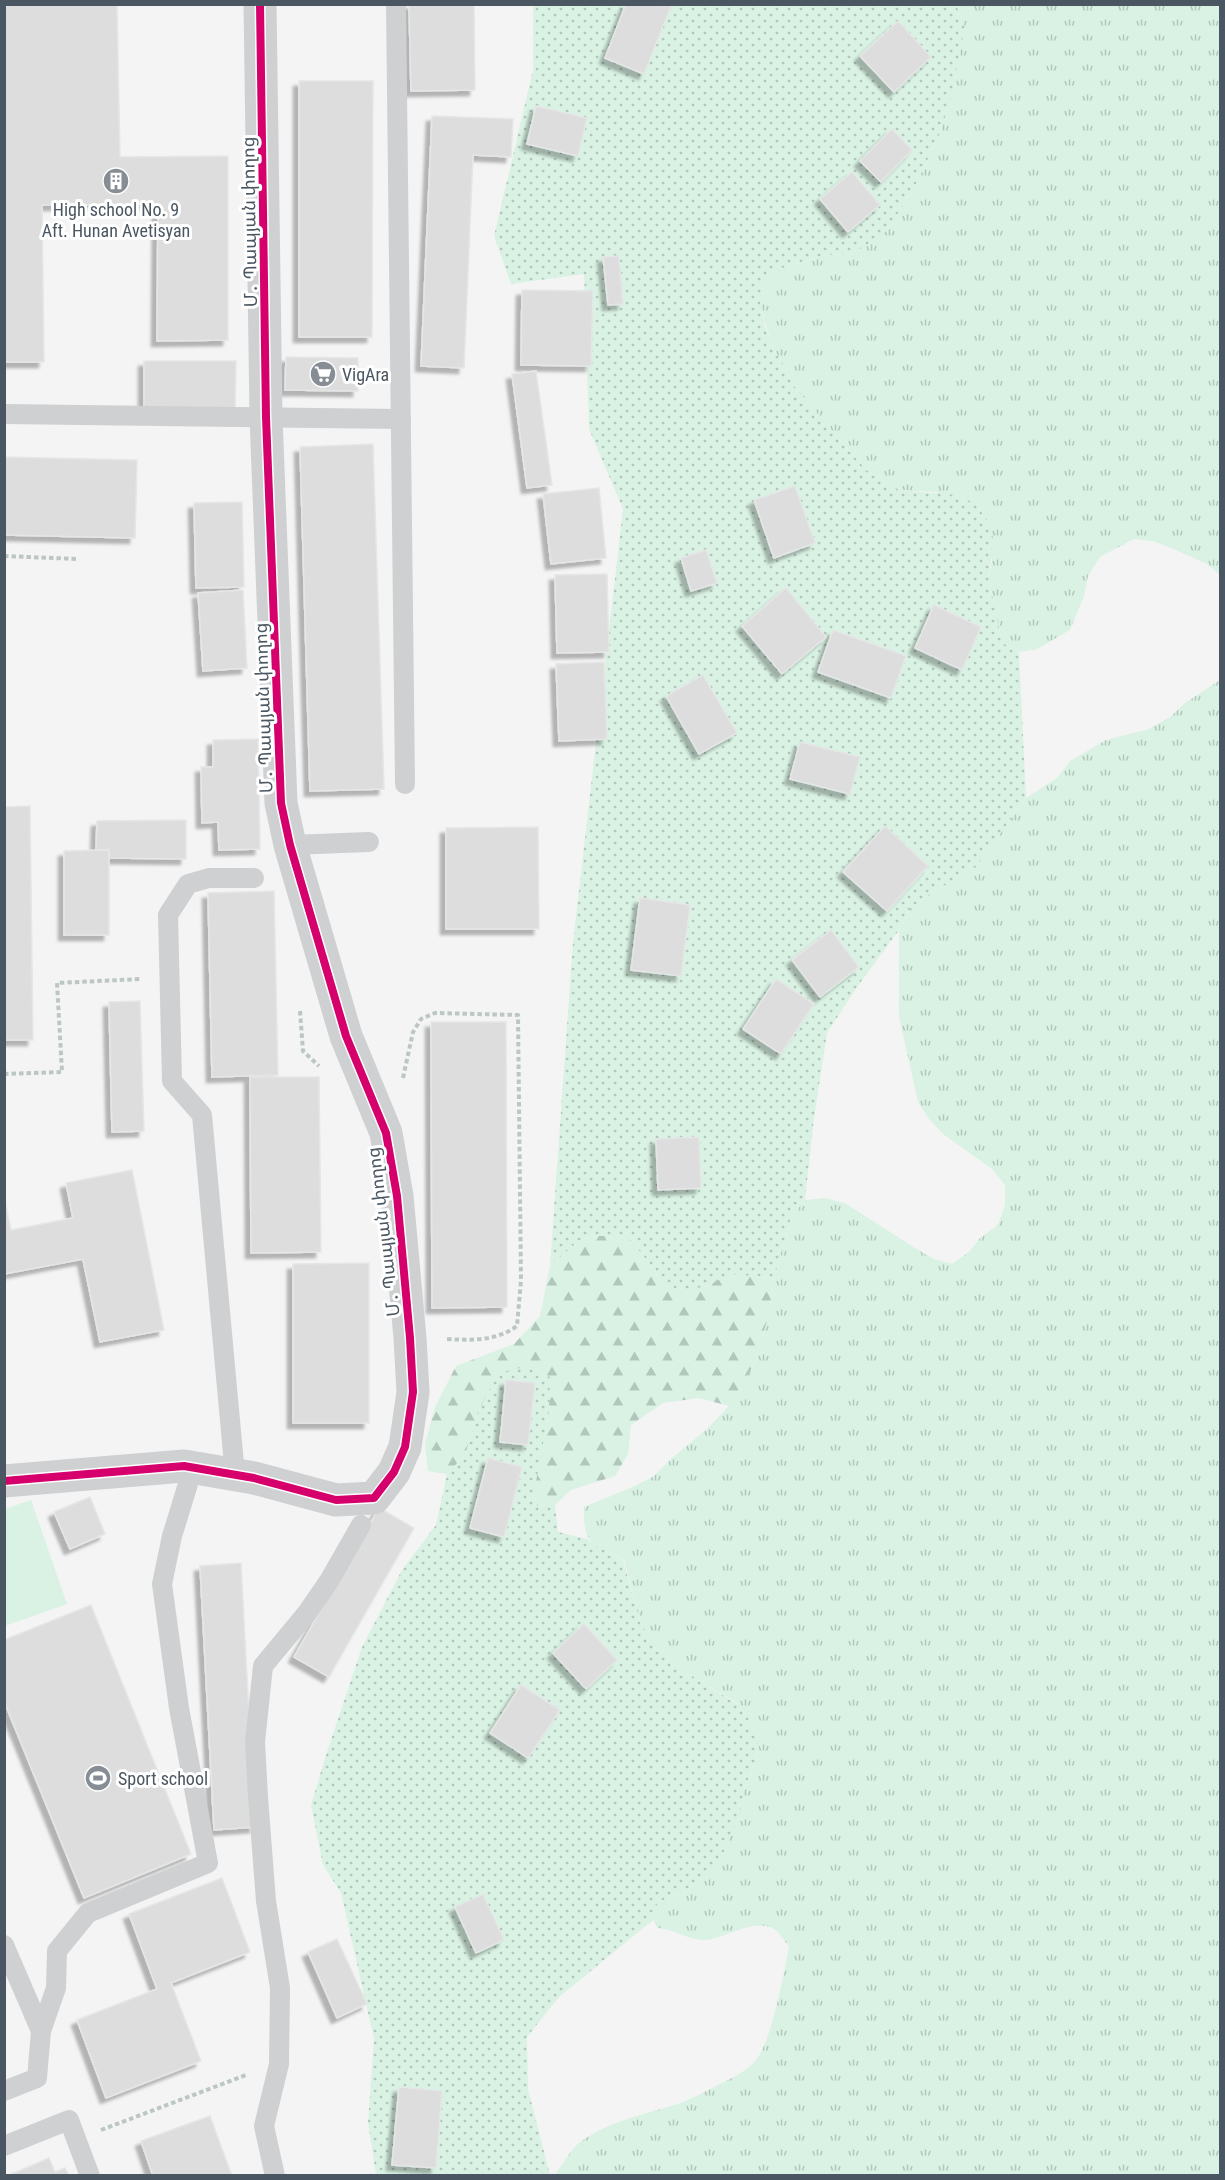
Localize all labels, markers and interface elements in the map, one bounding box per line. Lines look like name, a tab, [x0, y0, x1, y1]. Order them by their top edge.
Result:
street label: Մ․ Պապյան փողոց	[237, 137, 261, 307]
building icon: High school No. 9 Aft. Hunan Avetisyan	[101, 166, 131, 196]
place label: High school No. 9 Aft. Hunan Avetisyan	[42, 199, 190, 241]
supermarket icon: VigAra	[308, 359, 338, 389]
place label: VigAra	[342, 364, 389, 385]
street label: Մ․ Պապյան փողոց	[250, 622, 276, 794]
street label: Մ․ Պապյան փողոց	[362, 1146, 404, 1318]
sports icon: Sport school	[83, 1763, 113, 1793]
place label: Sport school	[118, 1768, 208, 1789]

